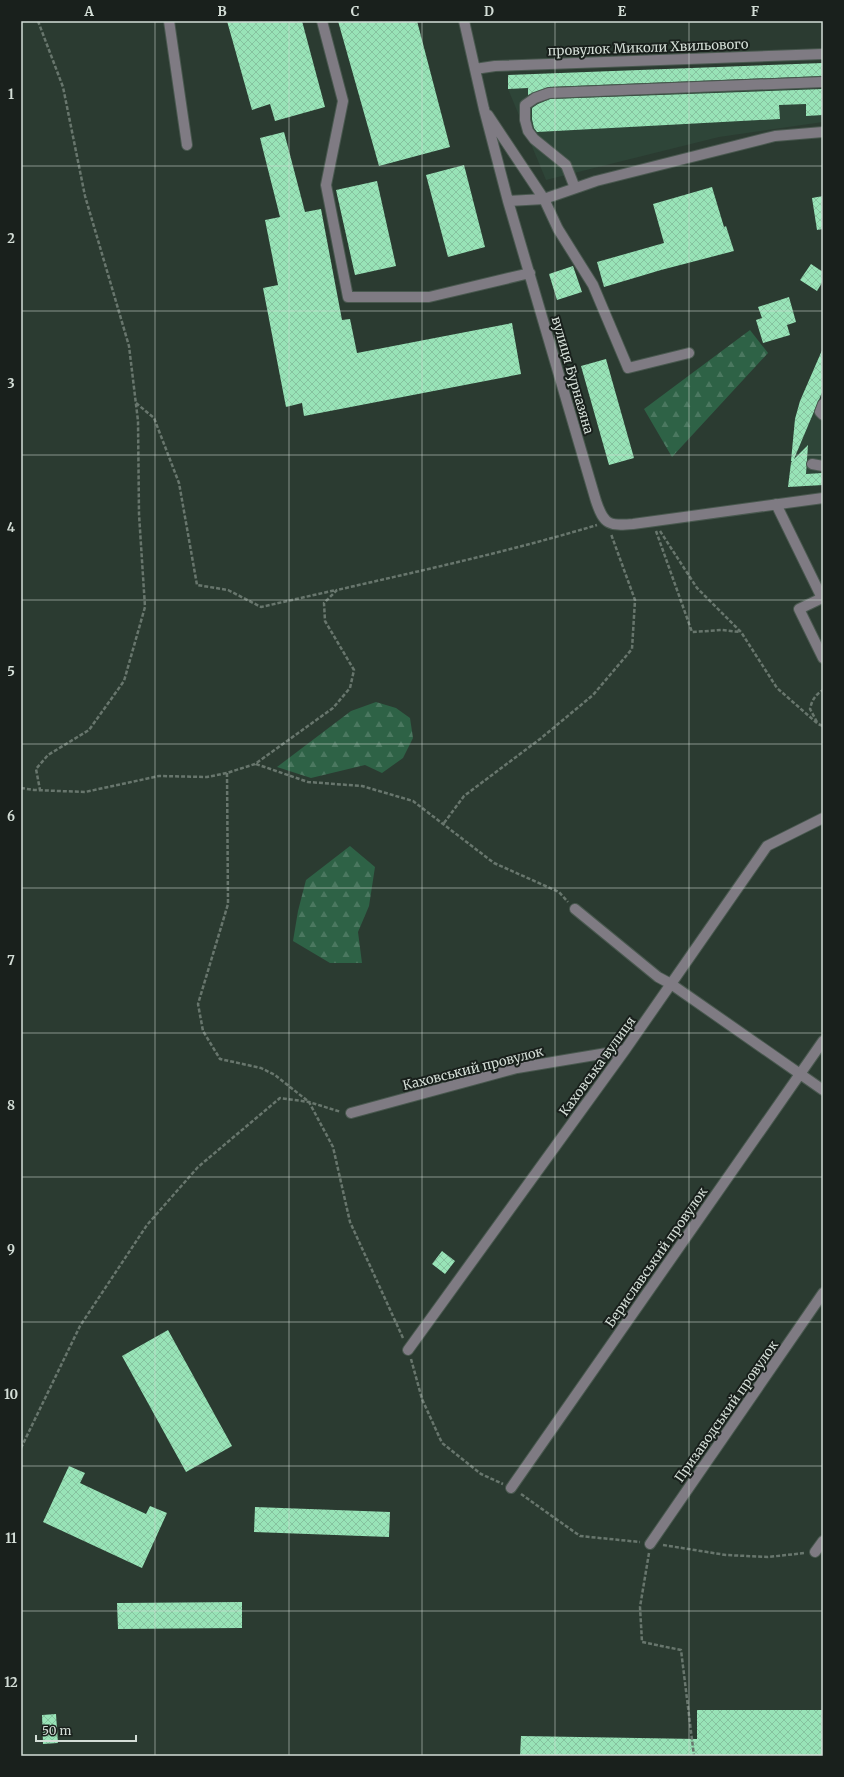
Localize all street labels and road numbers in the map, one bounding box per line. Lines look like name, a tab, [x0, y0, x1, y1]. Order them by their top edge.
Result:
street label: провулок Миколи Хвильового	[547, 35, 749, 60]
street label: вулиця Бурназяна	[548, 314, 597, 436]
street label: Каховська вулиця	[556, 1013, 639, 1119]
street label: Каховський провулок	[401, 1043, 546, 1094]
street label: Бериславський провулок	[601, 1183, 712, 1331]
street label: Призаводський провулок	[671, 1337, 782, 1485]

